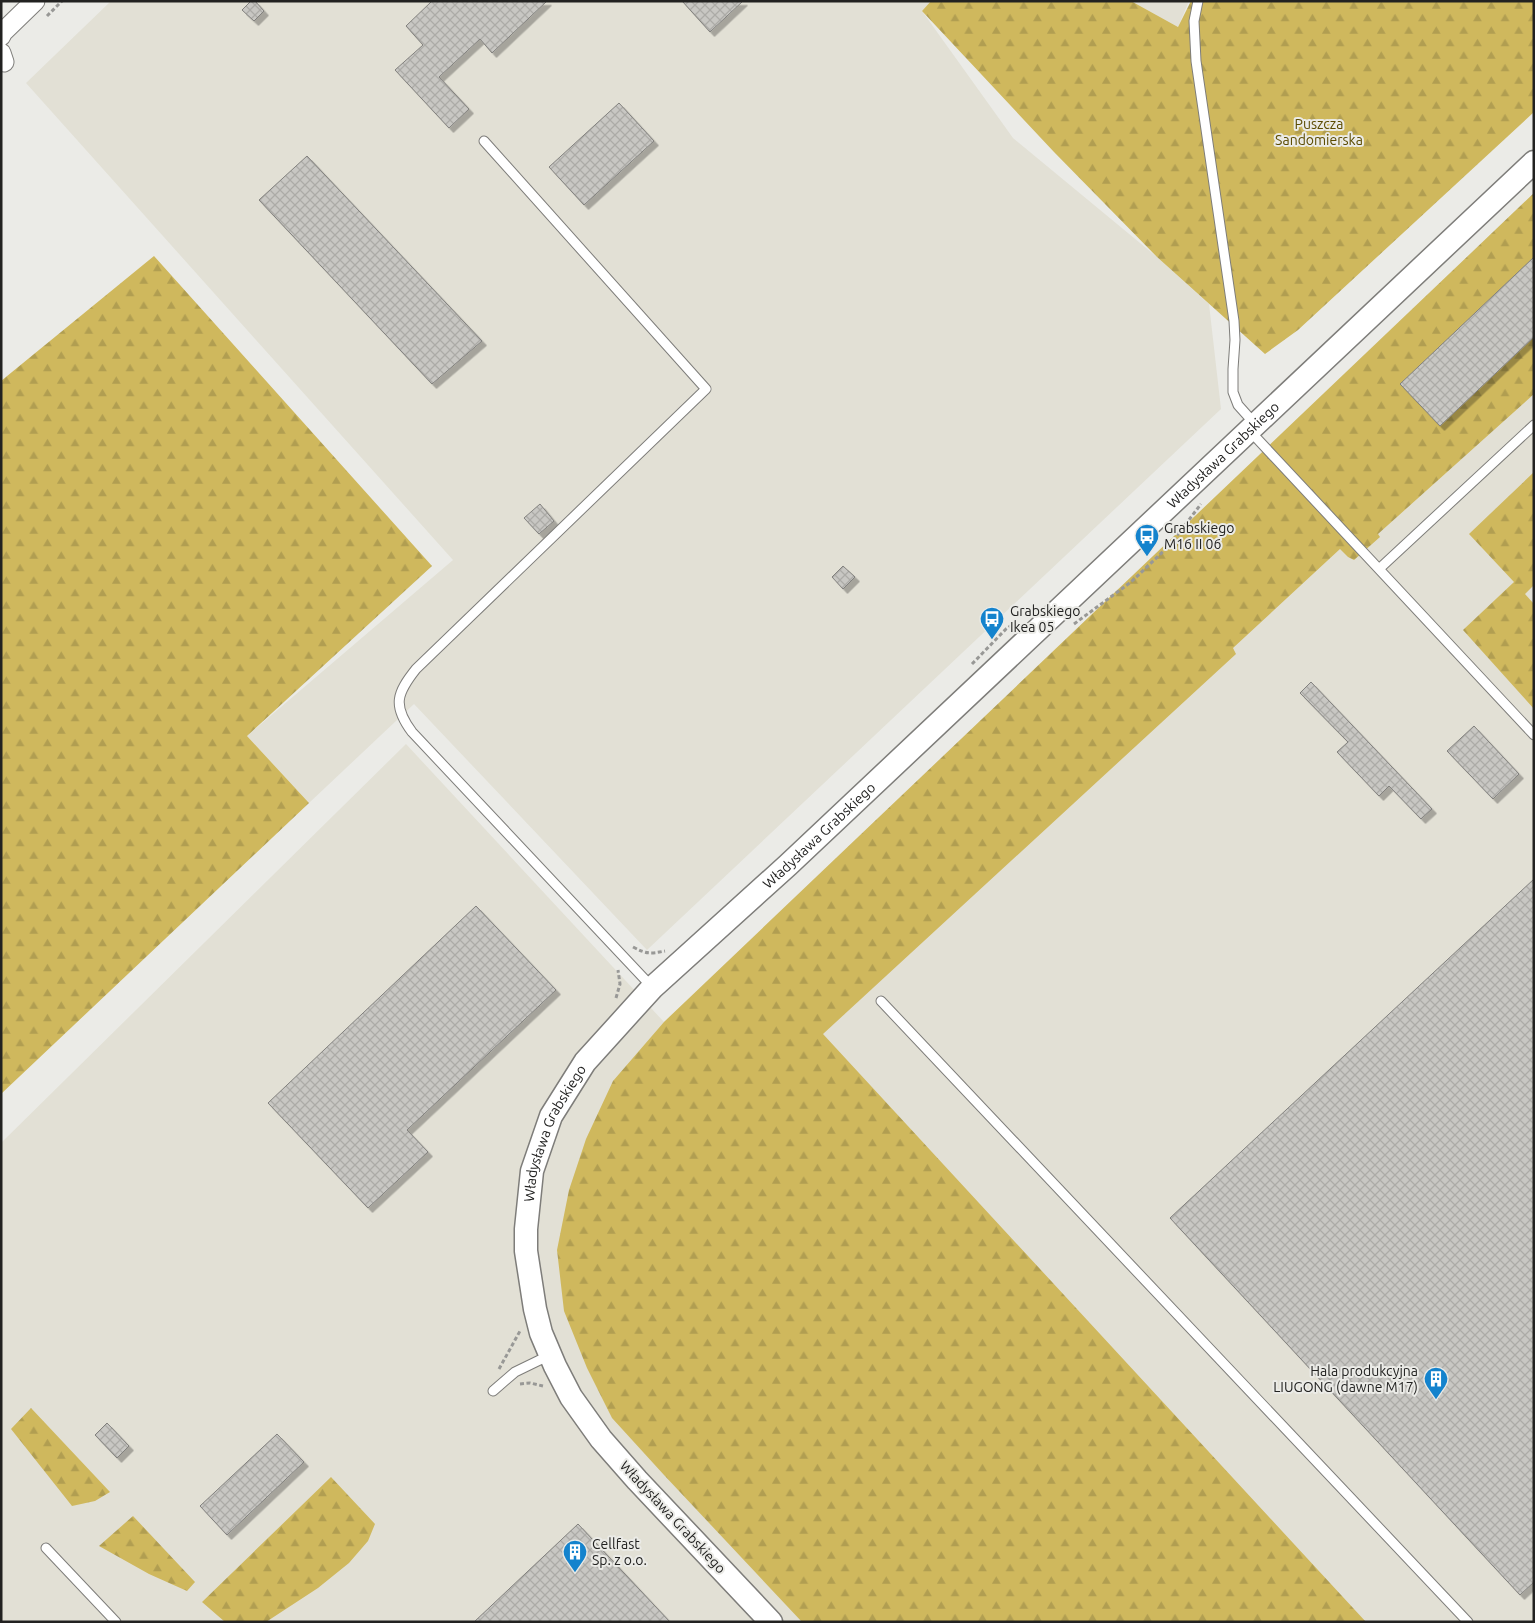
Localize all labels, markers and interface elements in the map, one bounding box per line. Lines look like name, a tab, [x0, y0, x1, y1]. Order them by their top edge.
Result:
park label: Puszcza Sandomierska	[1275, 116, 1363, 148]
street label: Władysława Grabskiego	[1164, 398, 1282, 511]
place label: Grabskiego M16 II 06	[1164, 520, 1234, 552]
bus stop icon: Grabskiego M16 II 06	[1134, 523, 1160, 557]
place label: Grabskiego Ikea 05	[1010, 603, 1080, 635]
bus stop icon: Grabskiego Ikea 05	[979, 606, 1005, 640]
street label: Władysława Grabskiego	[760, 779, 878, 892]
street label: Władysława Grabskiego	[521, 1062, 589, 1202]
place label: Hala produkcyjna LIUGONG (dawne M17)	[1273, 1363, 1418, 1395]
building icon: Hala produkcyjna LIUGONG (dawne M17)	[1423, 1366, 1449, 1400]
street label: Władysława Grabskiego	[617, 1458, 729, 1576]
place label: Cellfast Sp. z o.o.	[592, 1536, 647, 1568]
building icon: Cellfast Sp. z o.o.	[562, 1539, 588, 1573]

